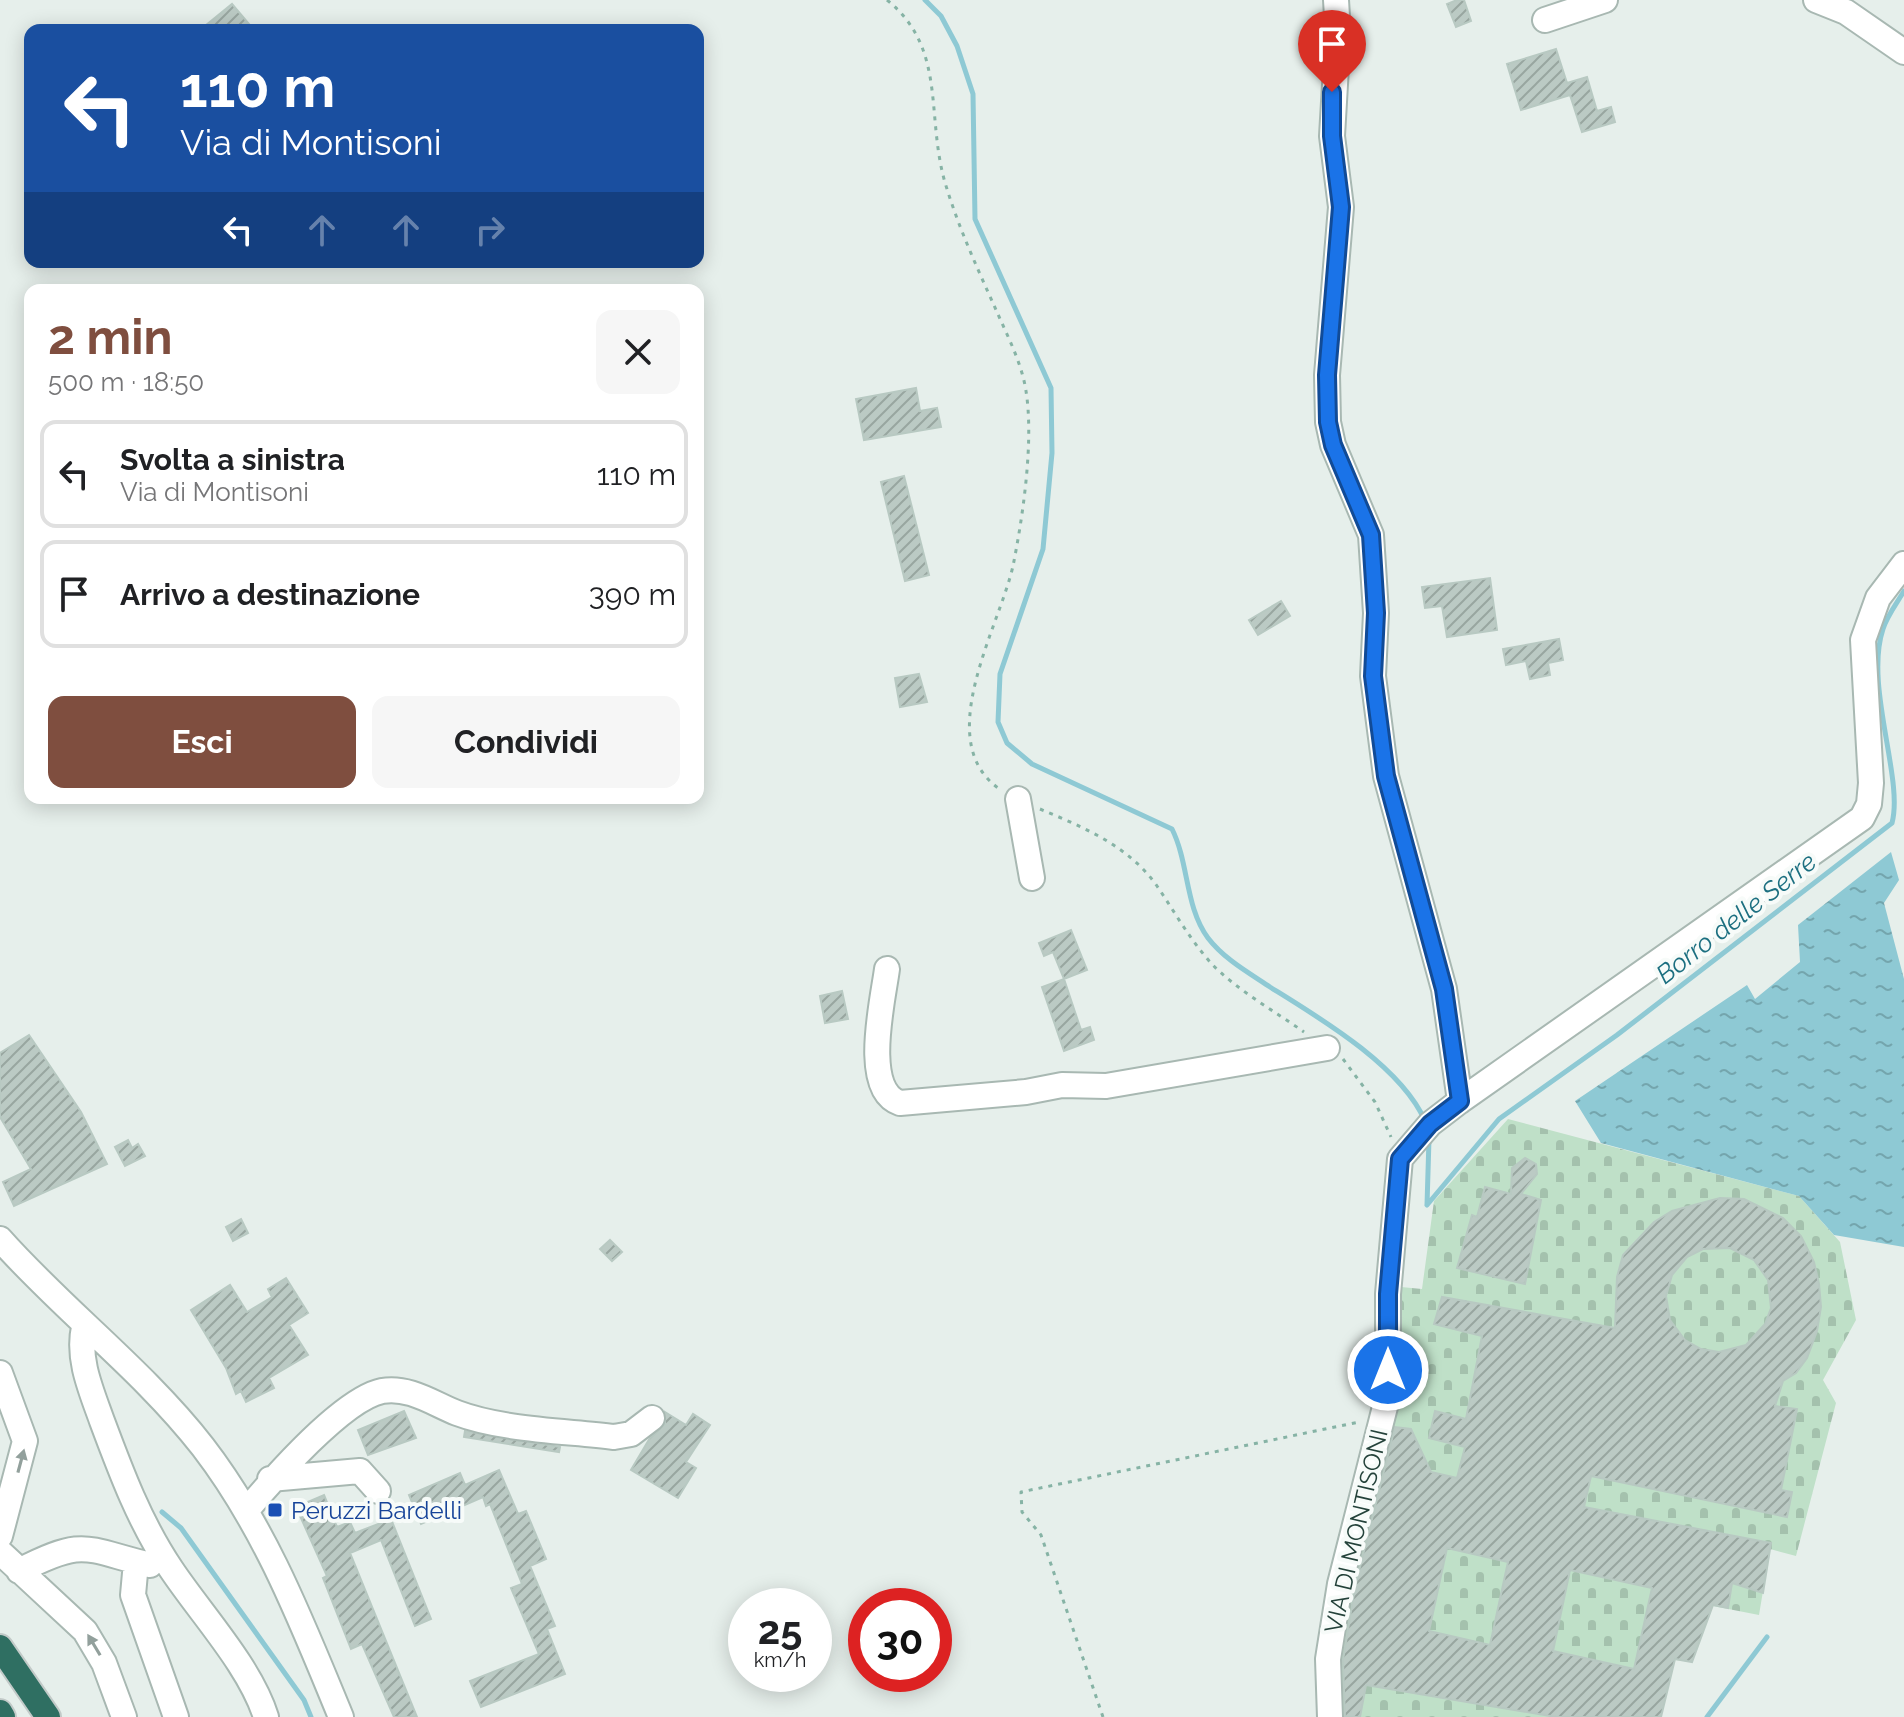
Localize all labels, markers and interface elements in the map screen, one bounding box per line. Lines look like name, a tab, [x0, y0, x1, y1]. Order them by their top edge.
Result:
pin	[1298, 10, 1366, 92]
icon: arrive	[1310, 22, 1354, 66]
text: 110 m	[180, 54, 335, 120]
icon: left	[48, 56, 152, 160]
text: Via di Montisoni	[180, 121, 442, 163]
icon: left	[216, 208, 260, 252]
icon: ahead	[300, 208, 344, 252]
icon: ahead	[384, 208, 428, 252]
icon: right	[468, 208, 512, 252]
text: 2 min	[48, 309, 173, 365]
button: close	[596, 310, 680, 394]
text: 500 m · 18:50	[48, 367, 204, 397]
text: Svolta a sinistra	[120, 442, 345, 477]
icon: left	[52, 452, 96, 496]
text: 110 m	[597, 457, 676, 492]
text: Via di Montisoni	[120, 477, 309, 507]
icon: arrive	[52, 572, 96, 616]
text: Arrivo a destinazione	[120, 577, 420, 612]
text: 390 m	[589, 577, 676, 612]
button: Esci	[48, 696, 356, 788]
button: Condividi	[372, 696, 680, 788]
water label: Borro delle Serre	[1650, 846, 1822, 990]
position arrow	[1346, 1328, 1430, 1412]
street label: VIA DI MONTISONI	[1318, 1426, 1394, 1636]
one-way arrow	[15, 1448, 27, 1473]
place label: Peruzzi Bardelli	[291, 1496, 462, 1525]
marker: Peruzzi Bardelli	[266, 1501, 284, 1519]
speed limit sign: 30	[848, 1588, 952, 1692]
text: 25	[758, 1606, 802, 1653]
one-way arrow	[87, 1634, 101, 1656]
text: km/h	[754, 1648, 806, 1672]

